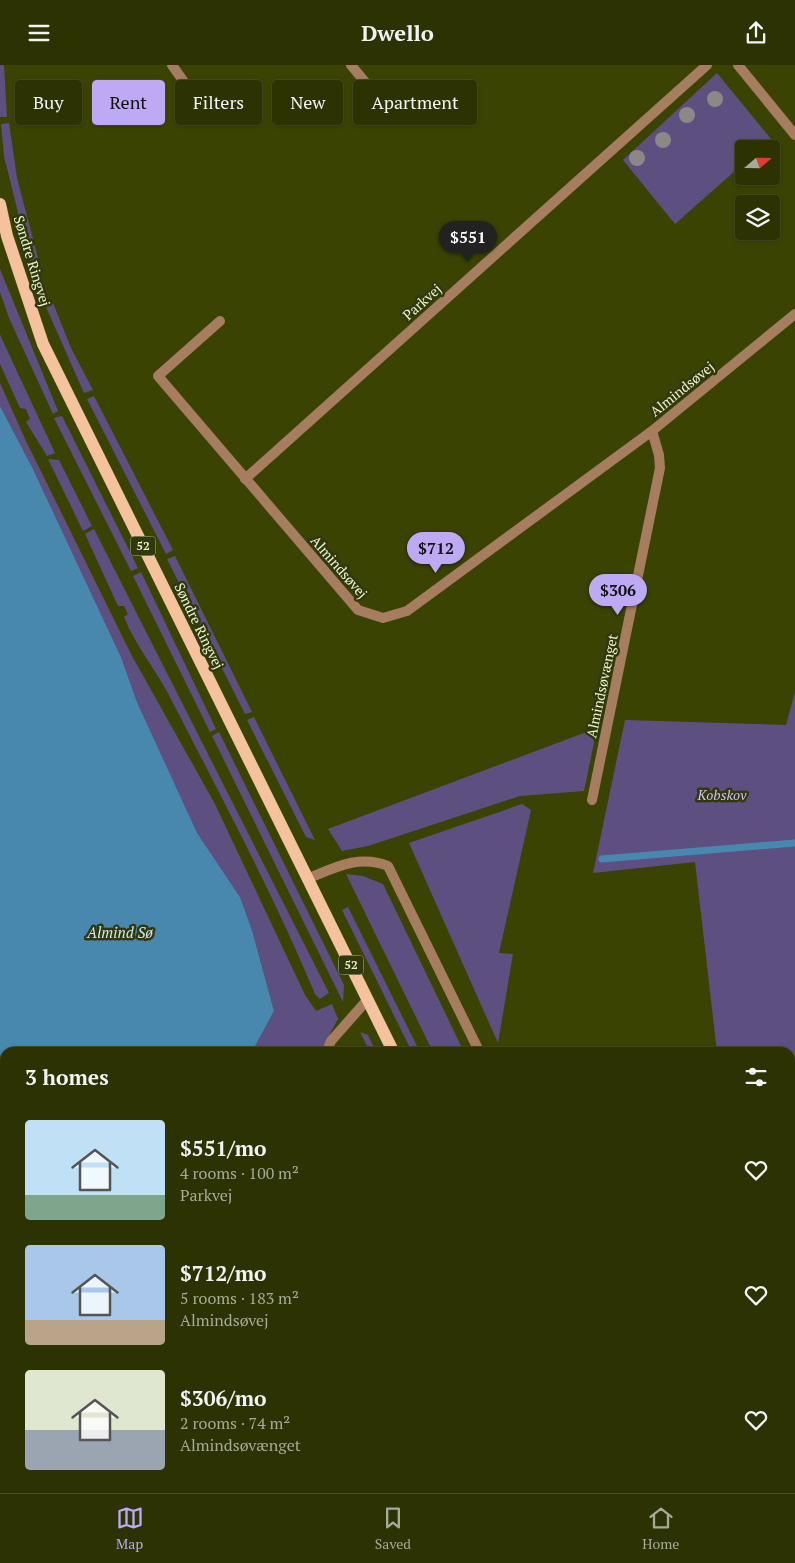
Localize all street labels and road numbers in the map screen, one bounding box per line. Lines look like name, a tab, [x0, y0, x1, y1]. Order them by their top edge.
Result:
street label: Søndre Ringvej	[10, 213, 55, 309]
street label: Parkvej	[398, 279, 445, 324]
street label: Almindsøvej	[646, 357, 718, 420]
street label: Almindsøvej	[307, 531, 372, 602]
road number: 52	[130, 537, 156, 556]
street label: Søndre Ringvej	[170, 579, 229, 672]
street label: Almindsøvænget	[581, 631, 622, 740]
road number: 52	[338, 955, 364, 975]

